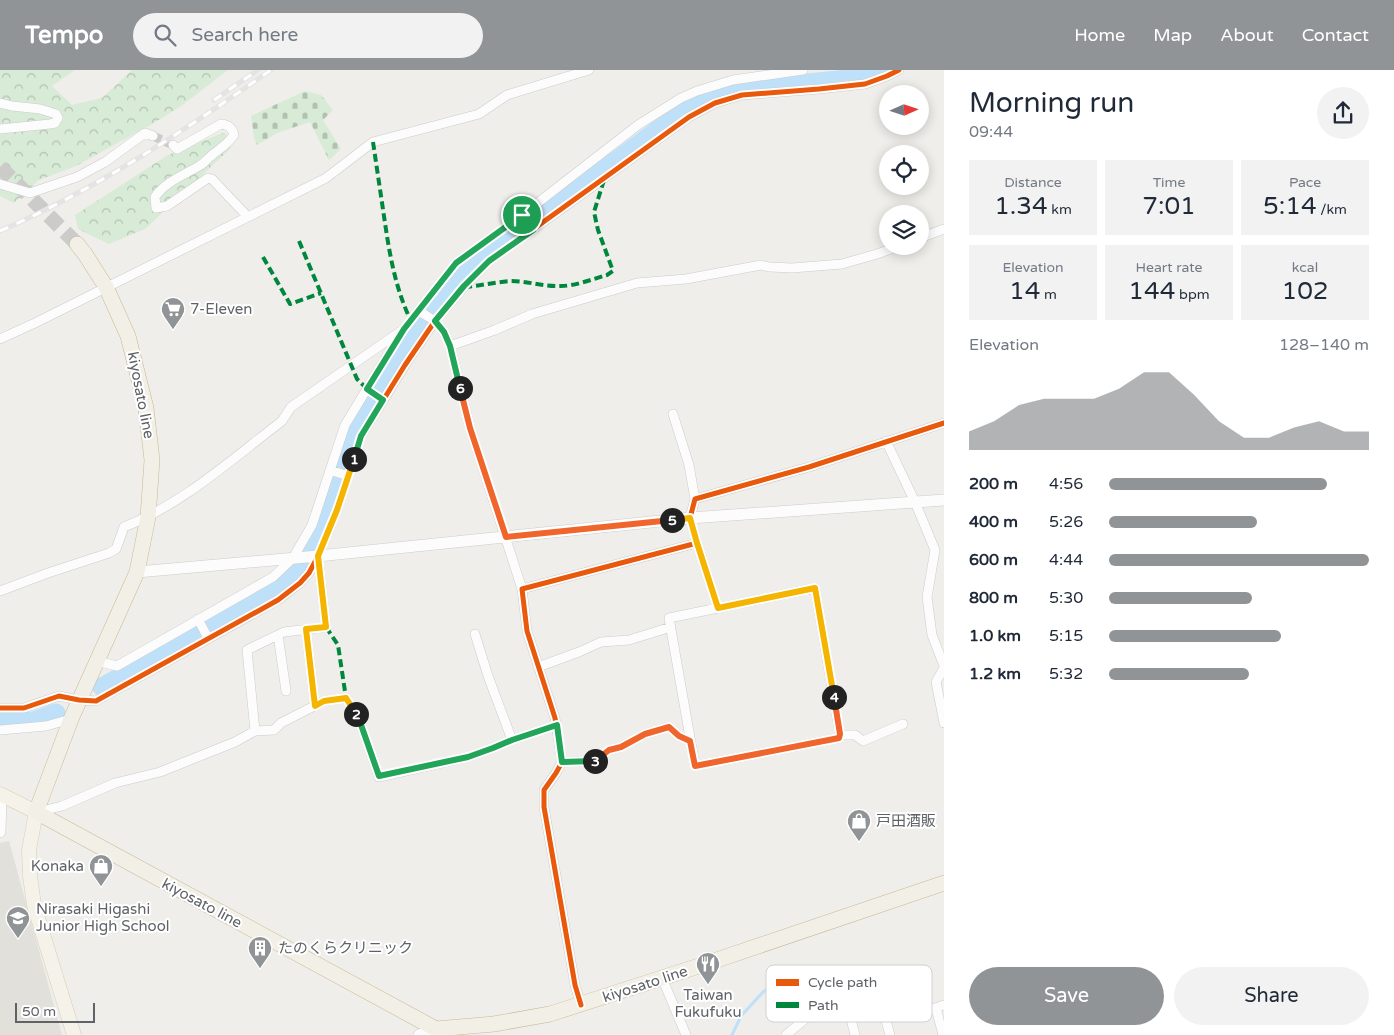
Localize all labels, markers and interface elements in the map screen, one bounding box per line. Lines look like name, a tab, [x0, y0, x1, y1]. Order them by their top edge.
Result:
search box	[133, 13, 483, 58]
text: Tempo	[25, 21, 103, 50]
icon: search	[151, 21, 179, 49]
text: Search here	[191, 24, 298, 46]
text: Home	[1074, 24, 1125, 46]
text: Map	[1153, 24, 1192, 46]
text: About	[1220, 24, 1274, 46]
text: Contact	[1302, 24, 1369, 46]
north arrow	[879, 85, 929, 135]
map controls	[879, 85, 929, 255]
text: Morning run	[969, 86, 1134, 120]
button: share	[1317, 87, 1369, 139]
text: 09:44	[969, 122, 1013, 142]
button: locate	[879, 145, 929, 195]
text: Distance	[1004, 174, 1062, 191]
text: Time	[1153, 174, 1185, 191]
text: Pace	[1289, 174, 1321, 191]
text: 1.34	[994, 191, 1048, 221]
text: 7:01	[1142, 191, 1196, 221]
text: 5:14	[1263, 191, 1317, 221]
pin	[501, 194, 543, 236]
icon: arrive	[508, 201, 536, 229]
text: km	[1048, 201, 1072, 218]
text: /km	[1317, 201, 1347, 218]
button: layers	[879, 205, 929, 255]
text: Elevation	[1002, 259, 1064, 276]
text: Heart rate	[1136, 259, 1202, 276]
text: kcal	[1292, 259, 1318, 276]
text: 14	[1009, 276, 1040, 306]
text: 144	[1128, 276, 1175, 306]
text: 102	[1281, 276, 1329, 306]
text: m	[1040, 286, 1057, 303]
text: bpm	[1175, 286, 1210, 303]
supermarket icon: 7-Eleven	[160, 296, 186, 330]
place label: 7-Eleven	[190, 300, 252, 318]
text: Elevation	[969, 335, 1039, 355]
text: 128–140 m	[1279, 335, 1369, 355]
street label: kiyosato line	[124, 350, 158, 440]
pin: 6	[448, 376, 472, 400]
text: 6	[456, 380, 465, 397]
pin: 1	[342, 446, 366, 472]
text: 1	[350, 451, 359, 468]
text: 200 m	[969, 474, 1018, 494]
text: 4:56	[1049, 474, 1083, 494]
pin: 5	[660, 508, 684, 532]
text: 5	[668, 512, 677, 529]
text: 400 m	[969, 512, 1018, 532]
text: 5:26	[1049, 512, 1083, 532]
text: 600 m	[969, 550, 1018, 570]
text: 4:44	[1049, 550, 1083, 570]
text: 800 m	[969, 588, 1018, 608]
text: 5:30	[1049, 588, 1083, 608]
text: 1.0 km	[969, 626, 1021, 646]
text: 5:15	[1049, 626, 1083, 646]
text: 1.2 km	[969, 664, 1021, 684]
text: 5:32	[1049, 664, 1083, 684]
pin: 4	[822, 684, 846, 710]
text: 4	[830, 689, 839, 706]
pin: 2	[344, 702, 368, 726]
text: 2	[352, 706, 361, 723]
pin: 3	[582, 748, 608, 774]
text: 3	[591, 753, 600, 770]
shop icon: 戸田酒販	[846, 808, 872, 842]
place label: 戸田酒販	[876, 812, 936, 830]
shop icon: Konaka	[88, 853, 114, 887]
place label: Konaka	[31, 857, 84, 875]
street label: kiyosato line	[159, 874, 245, 932]
place label: Nirasaki Higashi Junior High School	[36, 900, 170, 935]
school or university icon: Nirasaki Higashi Junior High School	[5, 905, 31, 939]
building icon: たのくらクリニック	[247, 935, 273, 969]
place label: たのくらクリニック	[278, 939, 413, 957]
restaurant icon: Taiwan Fukufuku	[695, 951, 721, 985]
street label: kiyosato line	[600, 962, 690, 1006]
legend	[766, 965, 932, 1022]
button: Save	[969, 967, 1164, 1025]
button: Share	[1174, 967, 1369, 1025]
text: Cycle path	[808, 974, 877, 991]
place label: Taiwan Fukufuku	[674, 986, 742, 1021]
text: Path	[808, 997, 839, 1014]
scale bar	[15, 1000, 95, 1023]
text: 50 m	[22, 1003, 56, 1020]

